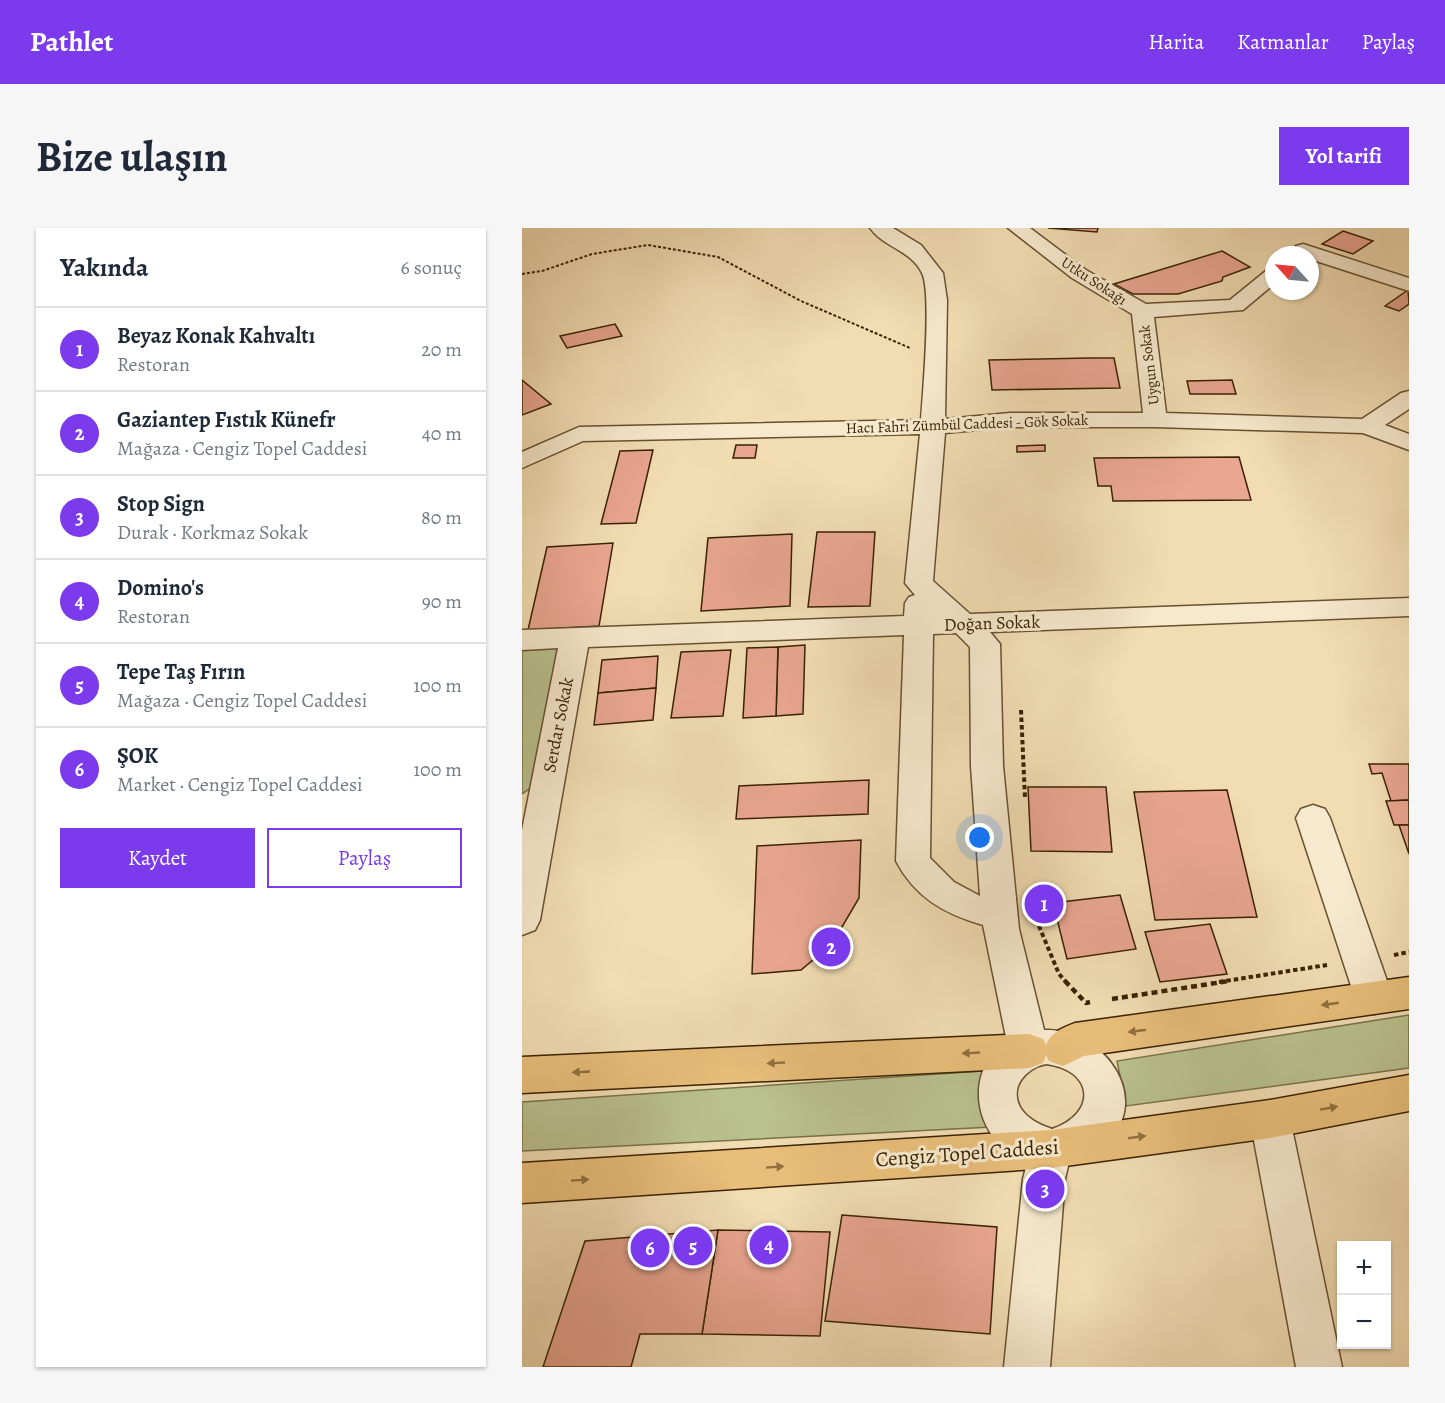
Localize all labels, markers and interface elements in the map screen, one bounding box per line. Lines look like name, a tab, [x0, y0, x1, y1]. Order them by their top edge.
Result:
text: Pathlet	[30, 23, 113, 61]
text: Harita	[1148, 28, 1204, 56]
text: Katmanlar	[1237, 28, 1329, 56]
text: Paylaş	[1362, 28, 1415, 56]
button: Yol tarifi	[1279, 127, 1409, 185]
text: Bize ulaşın	[36, 128, 228, 185]
north arrow	[1265, 246, 1319, 300]
text: Yakında	[60, 250, 149, 285]
street label: Utku Sokağı	[1057, 252, 1131, 310]
text: 6 sonuç	[401, 254, 462, 281]
text: Beyaz Konak Kahvaltı	[117, 321, 315, 351]
street label: Uygun Sokak	[1134, 323, 1164, 406]
text: 1	[76, 336, 83, 363]
text: 20 m	[421, 336, 462, 363]
text: Restoran	[117, 351, 190, 378]
text: Gaziantep Fıstık Künefr	[117, 405, 335, 435]
street label: Hacı Fahri Zümbül Caddesi - Gök Sokak	[845, 410, 1089, 438]
text: 2	[75, 420, 84, 447]
text: 40 m	[422, 420, 462, 447]
text: Mağaza · Cengiz Topel Caddesi	[117, 435, 367, 462]
text: Stop Sign	[117, 489, 205, 519]
text: 3	[75, 504, 84, 531]
text: 80 m	[421, 504, 462, 531]
text: Durak · Korkmaz Sokak	[117, 519, 308, 546]
text: Domino's	[117, 573, 204, 603]
text: 4	[75, 588, 84, 615]
text: 90 m	[422, 588, 462, 615]
text: Restoran	[117, 603, 190, 630]
street label: Doğan Sokak	[943, 609, 1041, 637]
text: Tepe Taş Fırın	[117, 657, 245, 687]
text: 5	[75, 672, 84, 699]
text: 100 m	[413, 672, 462, 699]
street label: Serdar Sokak	[537, 675, 579, 775]
text: Mağaza · Cengiz Topel Caddesi	[117, 687, 367, 714]
text: ŞOK	[117, 741, 158, 771]
text: 6	[75, 756, 84, 783]
text: 100 m	[413, 756, 462, 783]
text: Market · Cengiz Topel Caddesi	[117, 771, 363, 798]
your location	[965, 823, 994, 852]
button: Kaydet	[60, 828, 255, 888]
button: Paylaş	[267, 828, 462, 888]
pin: 1	[1024, 882, 1064, 926]
pin: 2	[812, 924, 850, 970]
one-way arrow	[1321, 1000, 1340, 1009]
one-way arrow	[1128, 1027, 1147, 1036]
one-way arrow	[961, 1049, 980, 1058]
one-way arrow	[766, 1058, 785, 1067]
one-way arrow	[572, 1068, 591, 1077]
one-way arrow	[1320, 1103, 1339, 1112]
one-way arrow	[1127, 1132, 1146, 1141]
street label: Cengiz Topel Caddesi	[874, 1133, 1060, 1173]
one-way arrow	[765, 1162, 784, 1171]
pin: 3	[1026, 1166, 1064, 1212]
one-way arrow	[571, 1175, 590, 1184]
pin: 4	[750, 1222, 788, 1268]
pin: 5	[674, 1224, 712, 1268]
pin: 6	[630, 1226, 670, 1270]
map controls	[1337, 1241, 1391, 1349]
button: +	[1337, 1241, 1391, 1295]
button: −	[1337, 1295, 1391, 1349]

